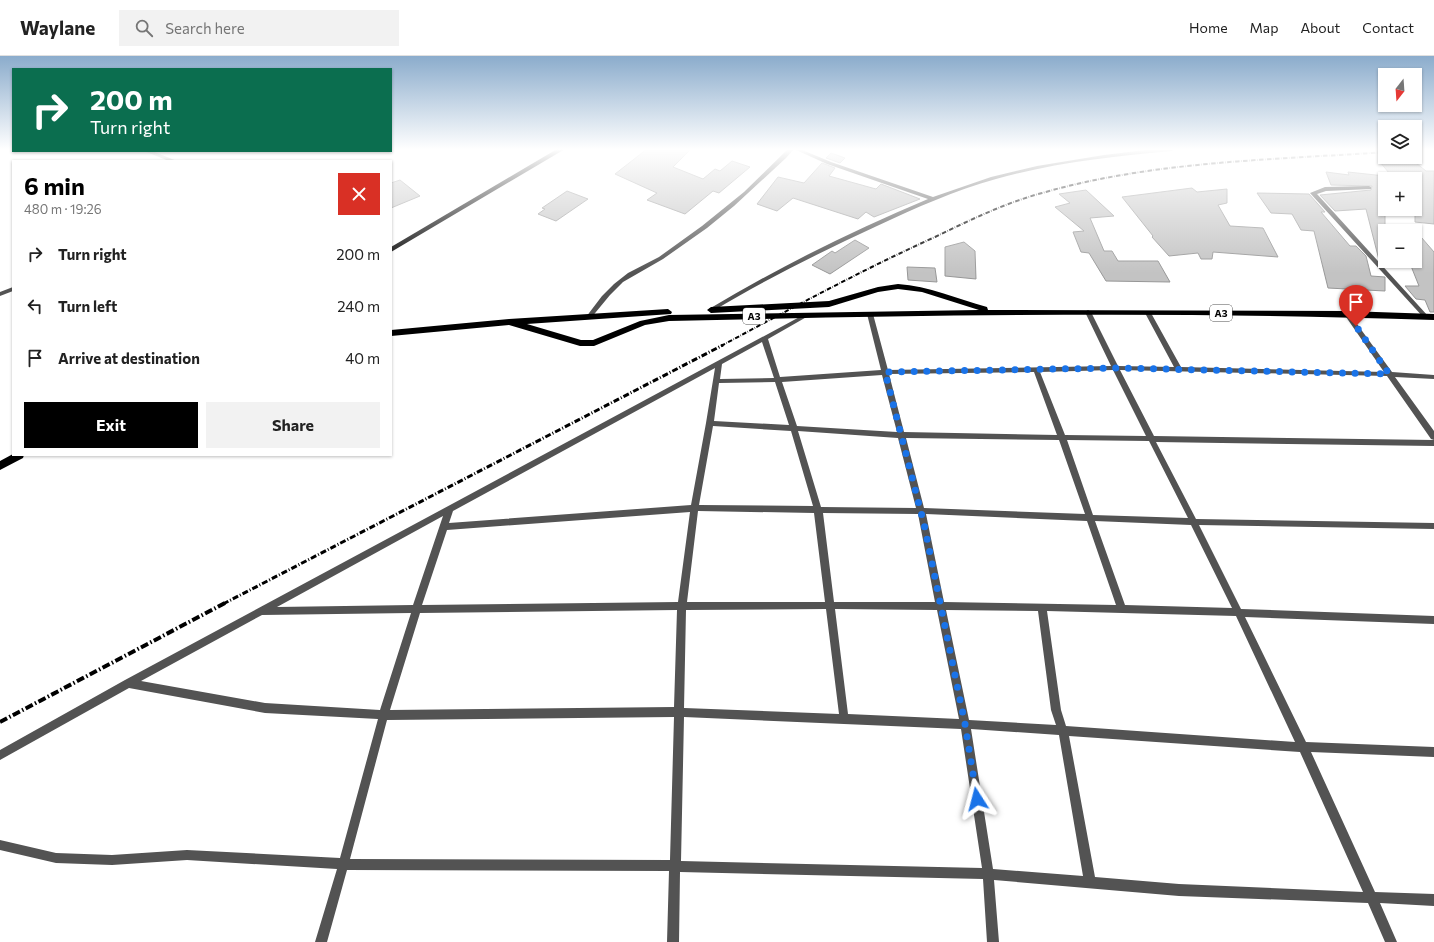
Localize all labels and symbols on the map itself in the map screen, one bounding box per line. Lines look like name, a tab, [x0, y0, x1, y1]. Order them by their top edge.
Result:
north arrow	[1378, 68, 1422, 112]
pin	[1339, 285, 1373, 326]
road number: A3	[1210, 305, 1232, 321]
road number: A3	[743, 308, 765, 324]
position arrow	[956, 778, 998, 820]

